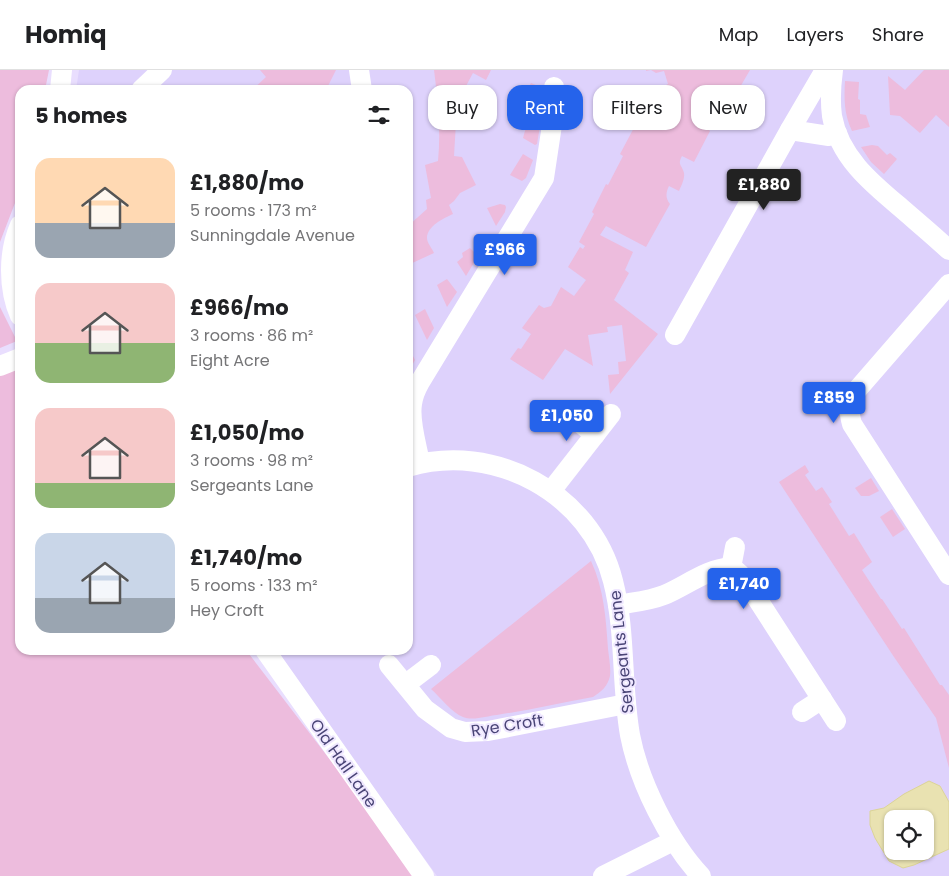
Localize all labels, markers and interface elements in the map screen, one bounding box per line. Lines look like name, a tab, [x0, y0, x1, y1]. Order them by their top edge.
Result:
text: Homiq	[25, 18, 107, 51]
text: Map	[719, 22, 759, 47]
text: Layers	[787, 22, 844, 47]
text: Share	[872, 22, 924, 47]
chip: Buy	[428, 85, 497, 130]
chip: Rent	[507, 85, 583, 130]
chip: Filters	[593, 85, 681, 130]
chip: New	[691, 85, 765, 130]
text: 5 homes	[35, 101, 128, 130]
icon: filters	[365, 101, 393, 129]
text: £1,880/mo	[190, 168, 304, 197]
pin: £1,880	[723, 168, 805, 211]
text: £1,880	[738, 173, 790, 196]
icon: home	[75, 178, 135, 238]
text: 5 rooms · 173 m²	[190, 199, 317, 222]
text: Sunningdale Avenue	[190, 224, 355, 247]
pin: £966	[475, 234, 535, 276]
text: £966	[485, 238, 525, 261]
text: £966/mo	[190, 293, 289, 322]
icon: home	[75, 303, 135, 363]
text: 3 rooms · 86 m²	[190, 324, 313, 347]
text: Eight Acre	[190, 349, 270, 372]
pin: £859	[804, 382, 864, 424]
text: £859	[813, 386, 855, 409]
pin: £1,050	[526, 400, 608, 442]
text: £1,050	[541, 404, 593, 427]
text: £1,050/mo	[190, 418, 304, 447]
icon: home	[75, 428, 135, 488]
text: 3 rooms · 98 m²	[190, 449, 313, 472]
text: Sergeants Lane	[190, 474, 313, 497]
text: £1,740/mo	[190, 543, 302, 572]
icon: home	[75, 553, 135, 613]
pin: £1,740	[703, 568, 785, 610]
text: £1,740	[718, 572, 770, 595]
text: 5 rooms · 133 m²	[190, 574, 318, 597]
street label: Sergeants Lane	[604, 589, 639, 715]
text: Hey Croft	[190, 599, 264, 622]
street label: Rye Croft	[469, 708, 545, 743]
street label: Old Hall Lane	[304, 714, 383, 812]
map controls	[884, 810, 934, 860]
button: locate	[884, 810, 934, 860]

